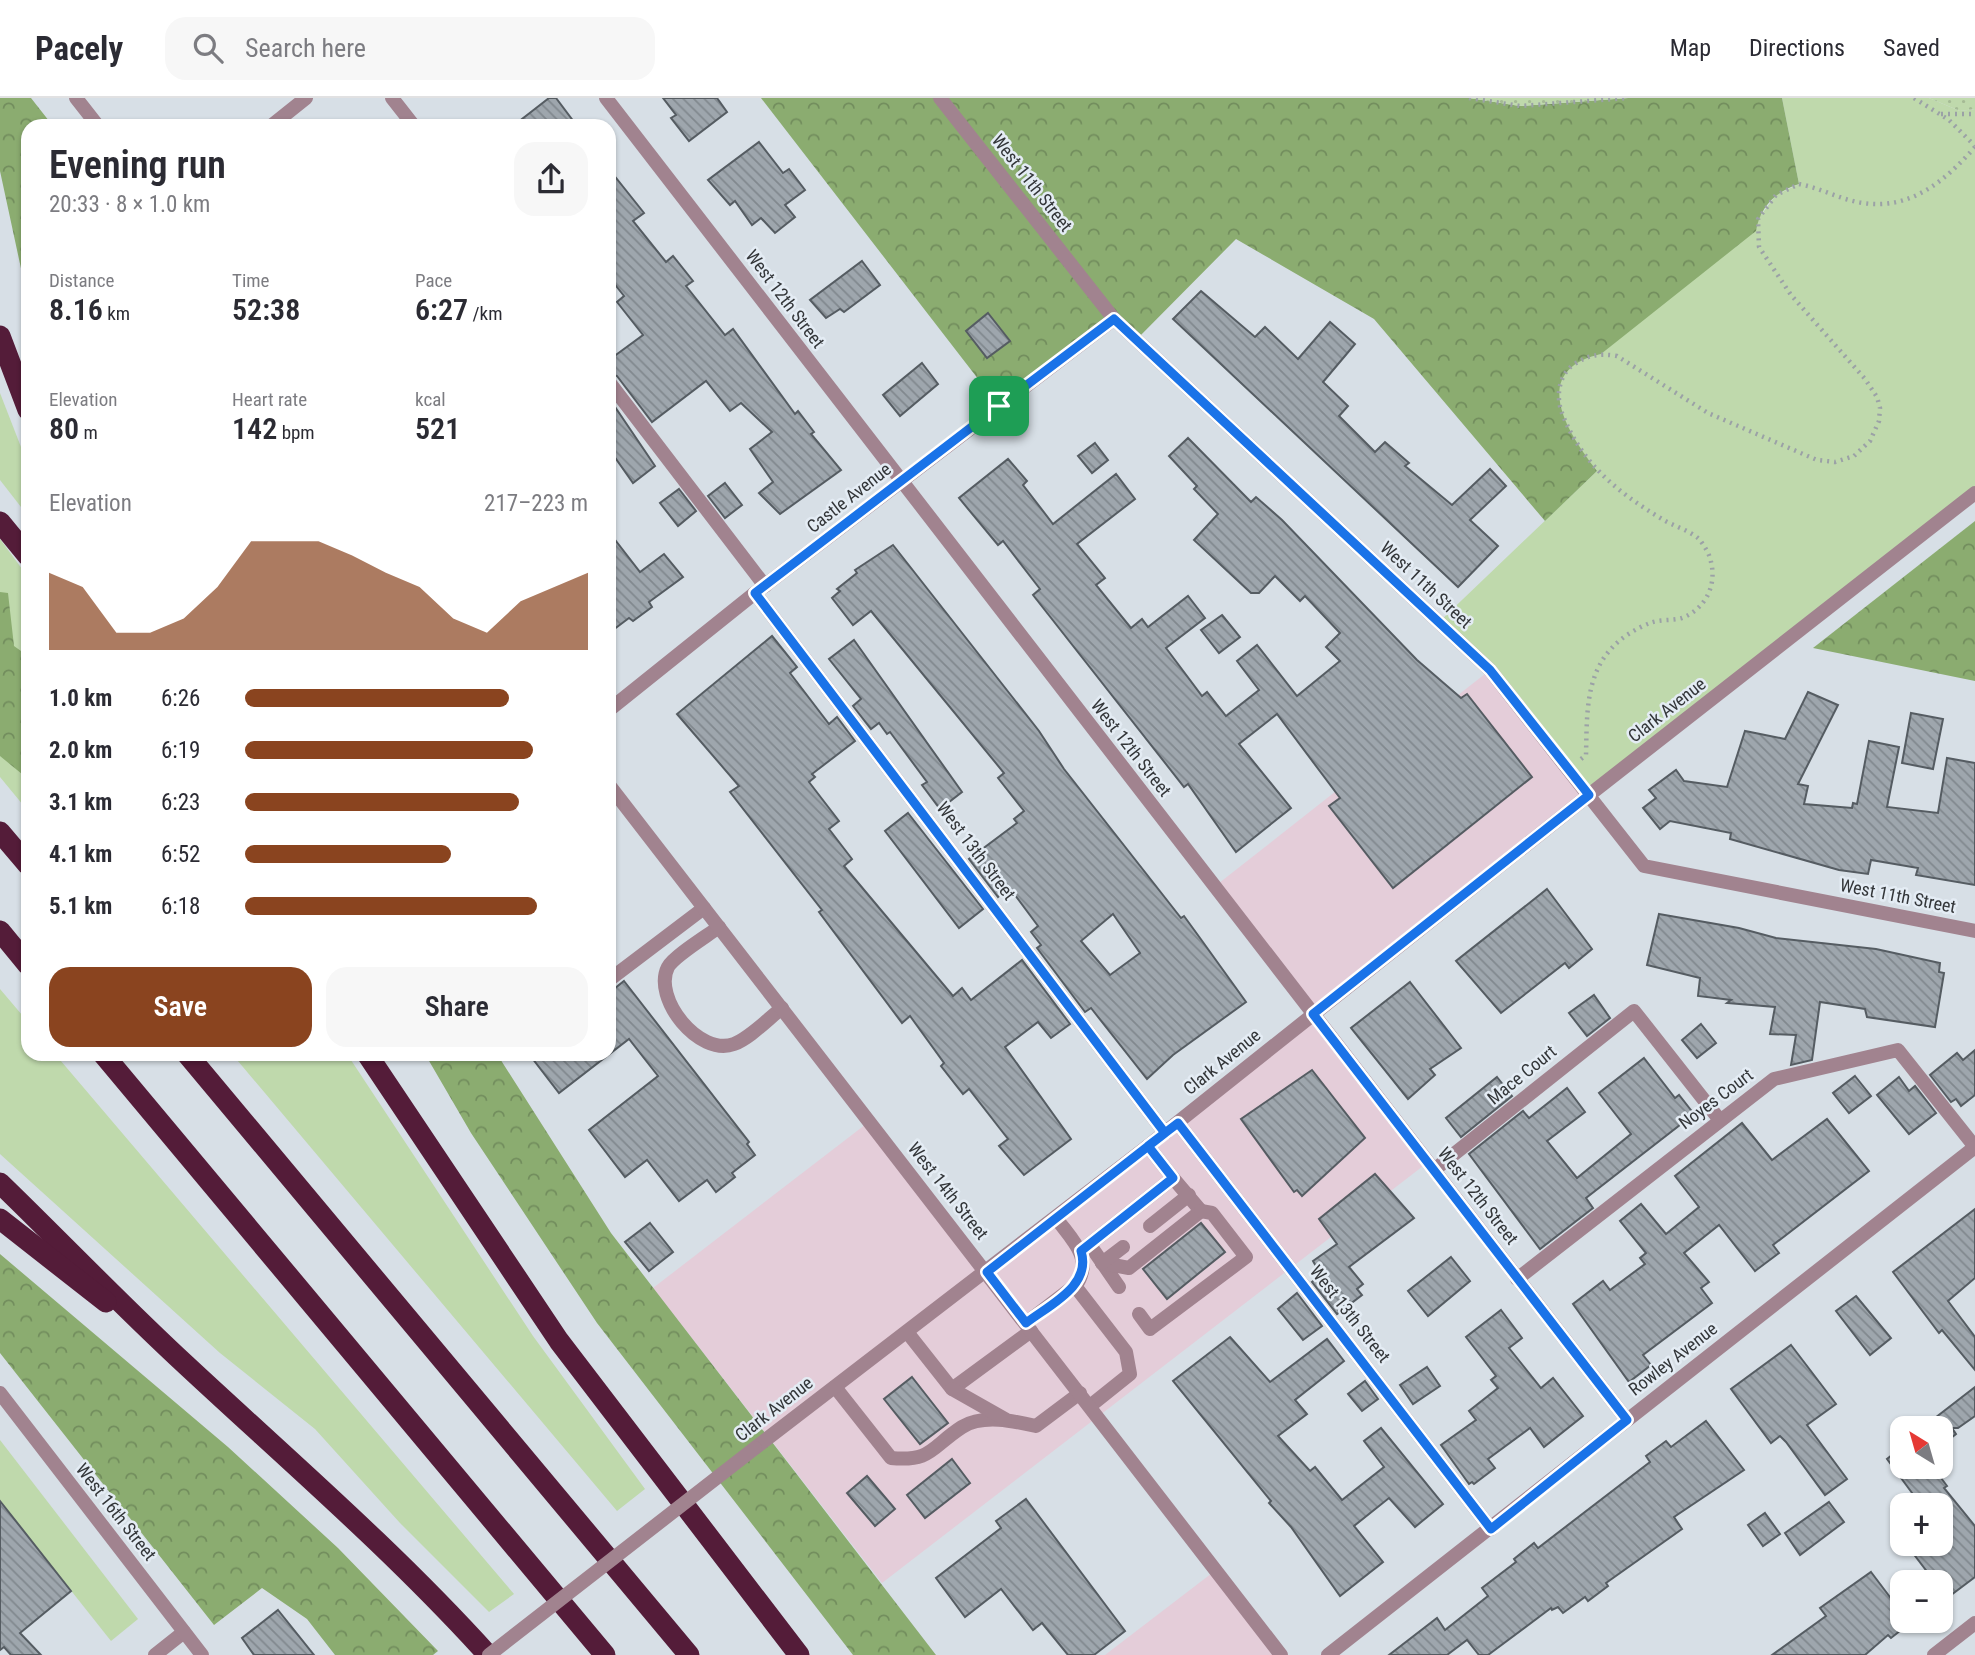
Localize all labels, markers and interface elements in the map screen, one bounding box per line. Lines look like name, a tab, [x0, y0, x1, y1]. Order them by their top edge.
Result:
search box	[165, 17, 655, 80]
text: Pacely	[35, 29, 123, 68]
icon: search	[189, 29, 227, 67]
text: Search here	[245, 33, 366, 63]
text: Map	[1670, 34, 1711, 62]
text: Directions	[1749, 34, 1845, 62]
text: Saved	[1883, 34, 1940, 62]
street label: West 11th Street	[988, 130, 1077, 236]
button: share	[514, 142, 588, 216]
text: Evening run	[49, 143, 226, 187]
text: 20:33 · 8 × 1.0 km	[49, 191, 210, 218]
street label: West 12th Street	[742, 245, 829, 352]
text: Distance	[49, 269, 114, 292]
text: Time	[232, 269, 269, 292]
text: Pace	[415, 269, 452, 292]
text: 8.16	[49, 292, 103, 327]
text: 52:38	[232, 292, 300, 327]
text: 6:27	[415, 292, 468, 327]
text: km	[103, 302, 130, 325]
text: /km	[468, 302, 502, 325]
pin	[969, 376, 1029, 436]
icon: arrive	[980, 387, 1018, 425]
text: Elevation	[49, 388, 117, 411]
text: Heart rate	[232, 388, 307, 411]
text: kcal	[415, 388, 446, 411]
text: 80	[49, 411, 79, 446]
text: 142	[232, 411, 277, 446]
text: 521	[415, 411, 460, 446]
text: m	[79, 421, 98, 444]
text: bpm	[277, 421, 315, 444]
street label: Castle Avenue	[802, 458, 895, 537]
text: Elevation	[49, 490, 132, 517]
text: 217–223 m	[484, 490, 588, 517]
street label: West 11th Street	[1376, 537, 1477, 632]
street label: Clark Avenue	[1624, 673, 1710, 746]
text: 1.0 km	[49, 685, 112, 712]
text: 6:26	[161, 685, 200, 712]
street label: West 12th Street	[1087, 695, 1176, 801]
text: 2.0 km	[49, 737, 112, 764]
text: 6:19	[161, 737, 200, 764]
text: 3.1 km	[49, 789, 112, 816]
text: 6:23	[161, 789, 200, 816]
street label: West 13th Street	[933, 797, 1020, 904]
text: 4.1 km	[49, 841, 112, 868]
text: 6:52	[161, 841, 200, 868]
street label: West 11th Street	[1838, 874, 1958, 917]
text: 5.1 km	[49, 893, 112, 920]
text: 6:18	[161, 893, 200, 920]
button: Save	[49, 967, 312, 1047]
button: Share	[326, 967, 588, 1047]
street label: Clark Avenue	[1179, 1024, 1264, 1099]
street label: Mace Court	[1483, 1041, 1560, 1109]
street label: Noyes Court	[1674, 1064, 1757, 1133]
street label: West 14th Street	[904, 1138, 993, 1244]
street label: West 12th Street	[1434, 1143, 1523, 1249]
street label: West 13th Street	[1306, 1261, 1395, 1367]
street label: Rowley Avenue	[1624, 1318, 1721, 1400]
street label: Clark Avenue	[731, 1372, 817, 1445]
north arrow	[1890, 1416, 1953, 1479]
map controls	[1890, 1416, 1953, 1633]
street label: West 16th Street	[72, 1459, 161, 1565]
button: +	[1890, 1493, 1953, 1556]
button: −	[1890, 1570, 1953, 1633]

